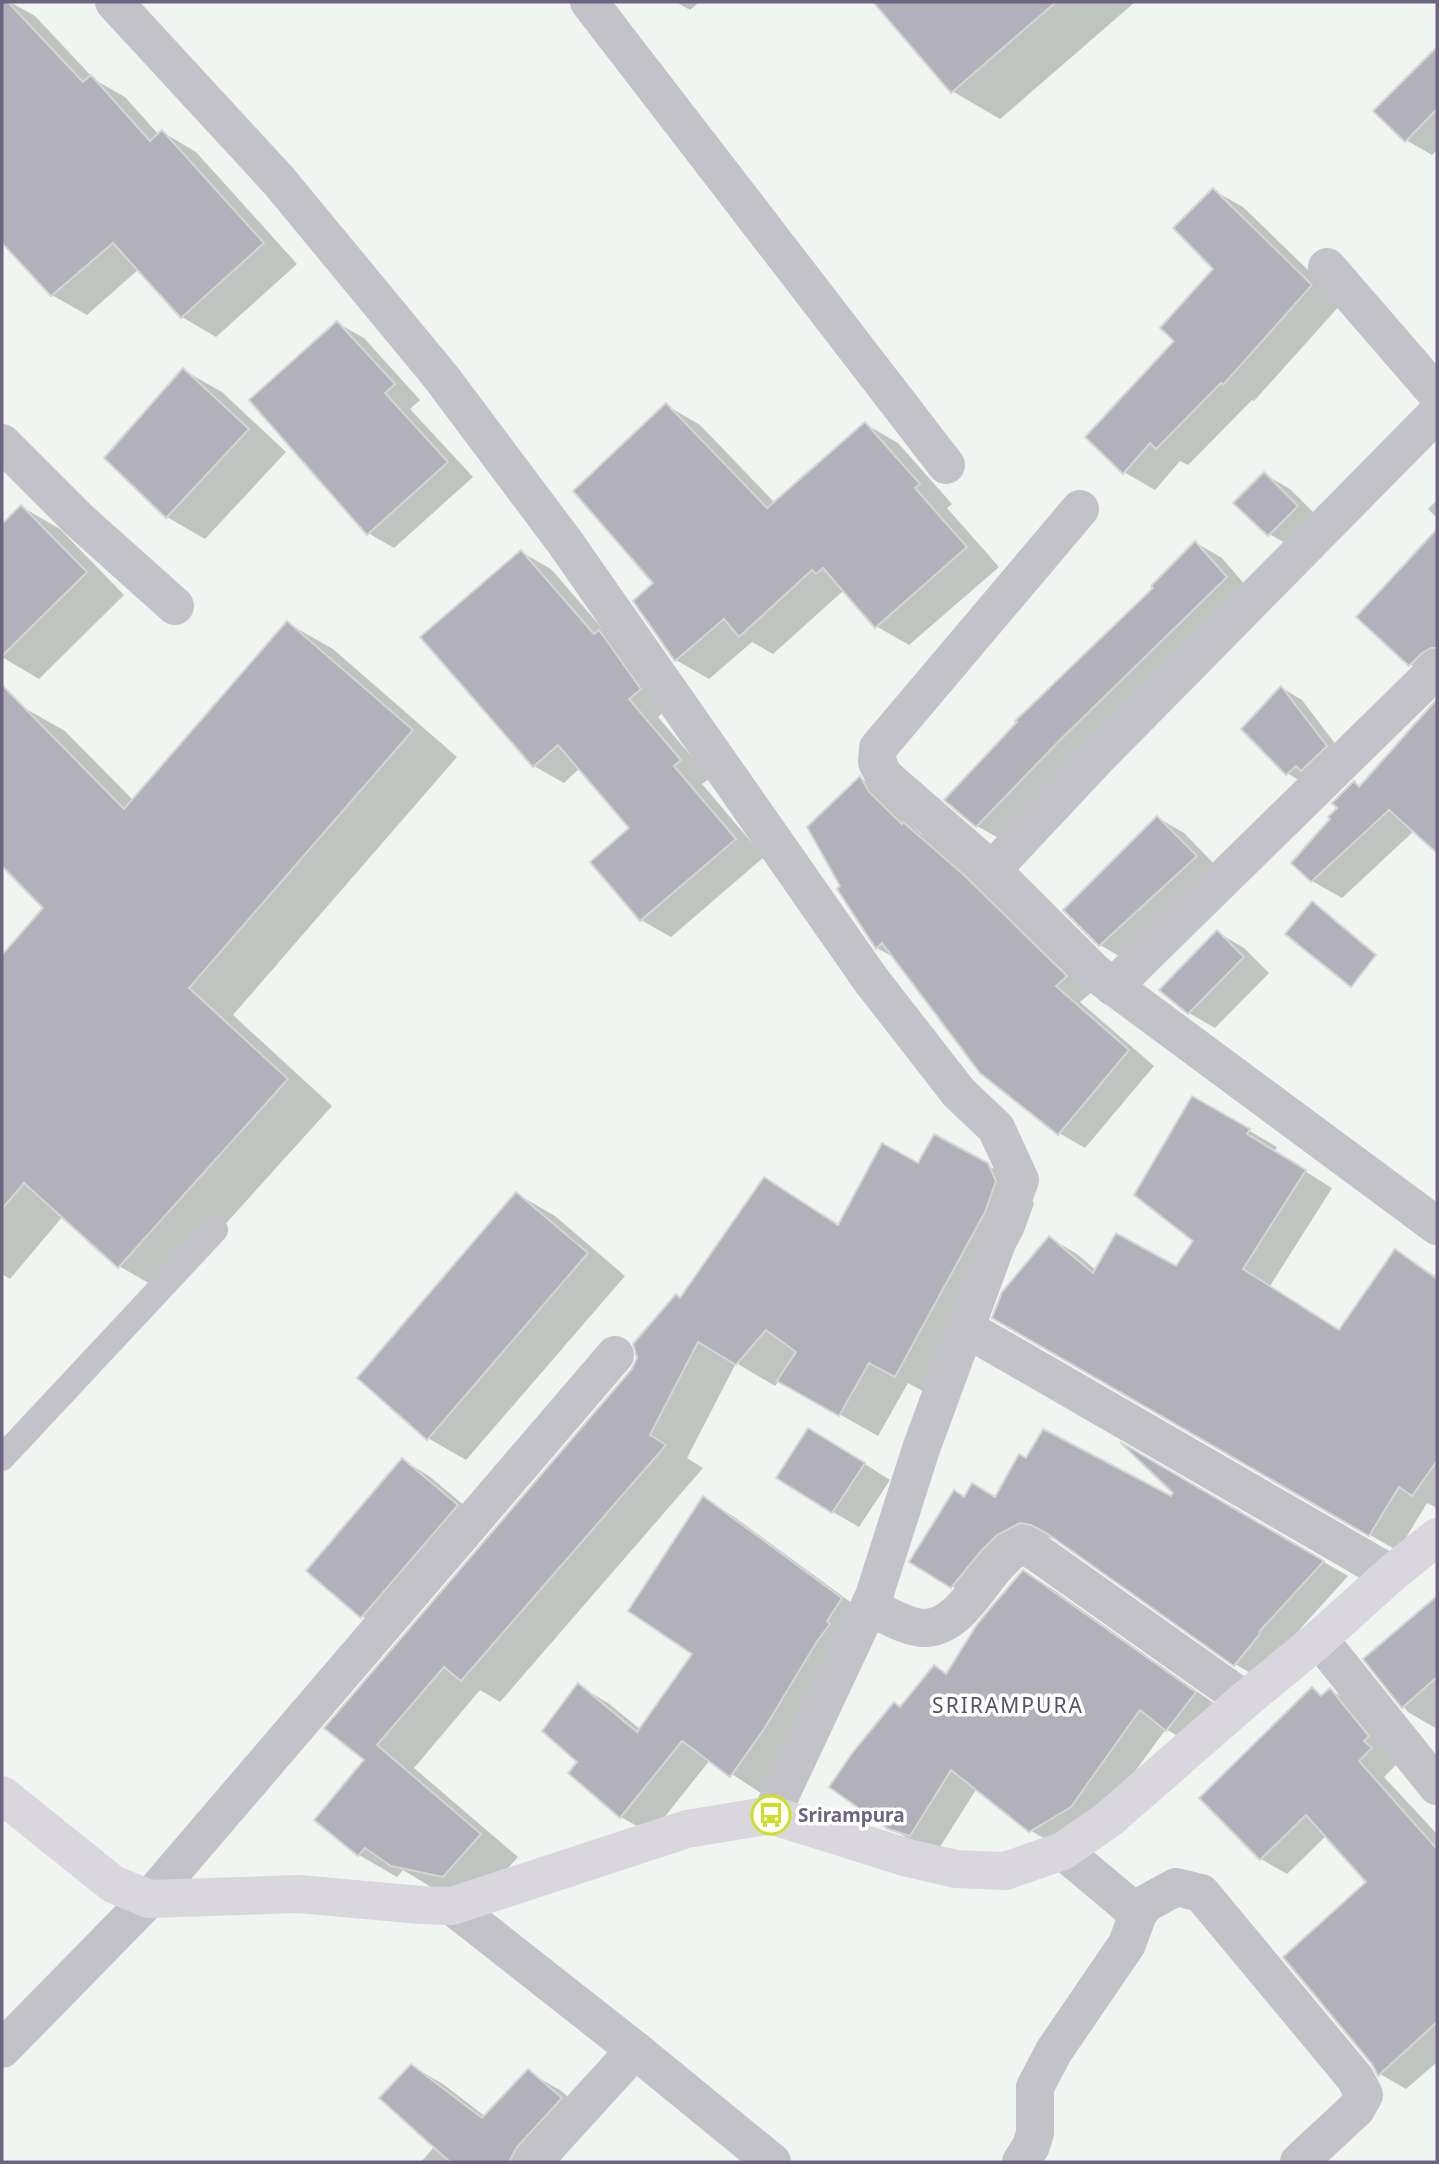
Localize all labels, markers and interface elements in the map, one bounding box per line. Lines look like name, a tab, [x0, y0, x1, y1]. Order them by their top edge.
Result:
district label: SRIRAMPURA	[932, 1691, 1084, 1719]
bus stop icon: Srirampura	[750, 1794, 792, 1836]
place label: Srirampura	[798, 1802, 905, 1828]

